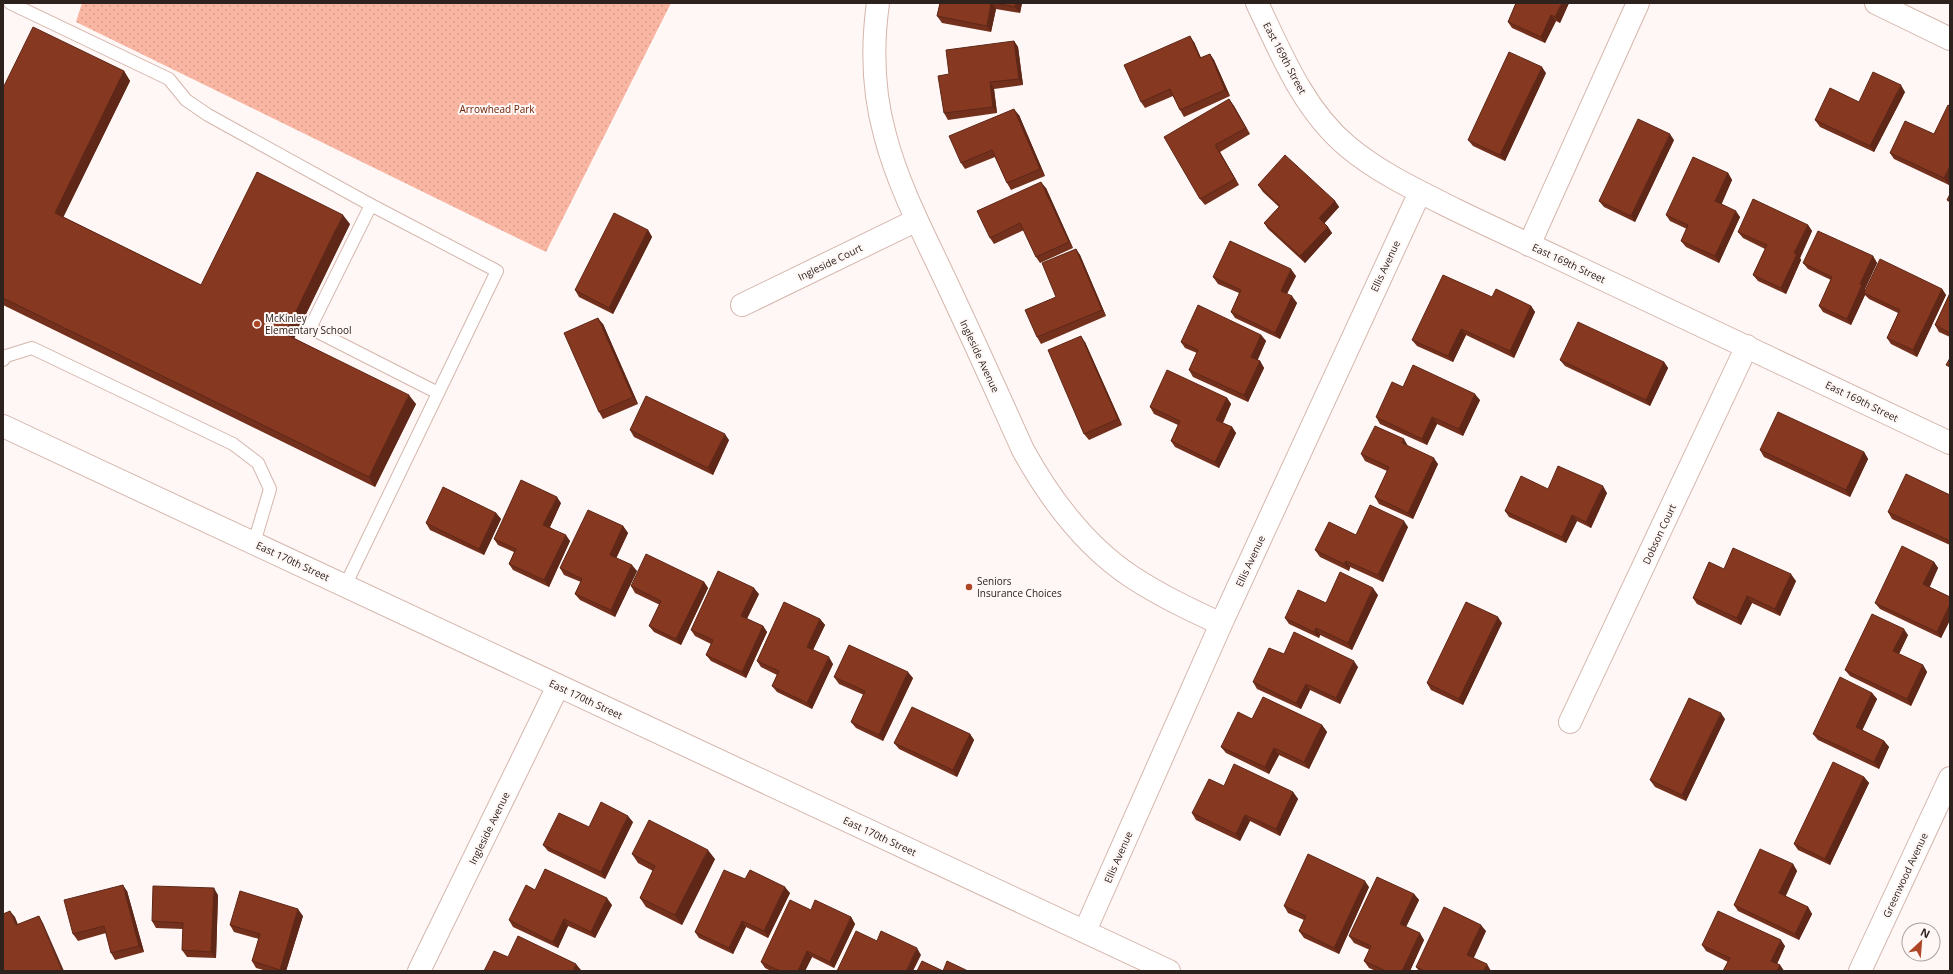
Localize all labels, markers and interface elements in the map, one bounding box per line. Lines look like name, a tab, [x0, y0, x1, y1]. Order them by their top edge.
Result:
street label: East 169th Street	[1260, 20, 1310, 97]
park label: Arrowhead Park	[459, 102, 535, 116]
street label: Ellis Avenue	[1367, 238, 1403, 294]
street label: Ingleside Court	[795, 240, 865, 284]
street label: East 169th Street	[1530, 240, 1608, 286]
place label: McKinley Elementary School	[265, 311, 351, 337]
street label: Ingleside Avenue	[957, 317, 1003, 395]
marker: McKinley Elementary School	[252, 319, 262, 329]
street label: East 169th Street	[1823, 377, 1901, 425]
street label: Dobson Court	[1639, 501, 1679, 566]
street label: Ellis Avenue	[1232, 533, 1268, 589]
street label: East 170th Street	[254, 538, 332, 584]
place label: Seniors Insurance Choices	[977, 574, 1062, 600]
marker: Seniors Insurance Choices	[964, 582, 974, 592]
street label: East 170th Street	[547, 676, 625, 722]
street label: Ingleside Avenue	[465, 789, 513, 867]
street label: East 170th Street	[841, 813, 919, 859]
street label: Ellis Avenue	[1100, 829, 1136, 885]
street label: Greenwood Avenue	[1879, 830, 1931, 920]
north arrow	[1901, 922, 1941, 962]
text: N	[1918, 924, 1933, 941]

